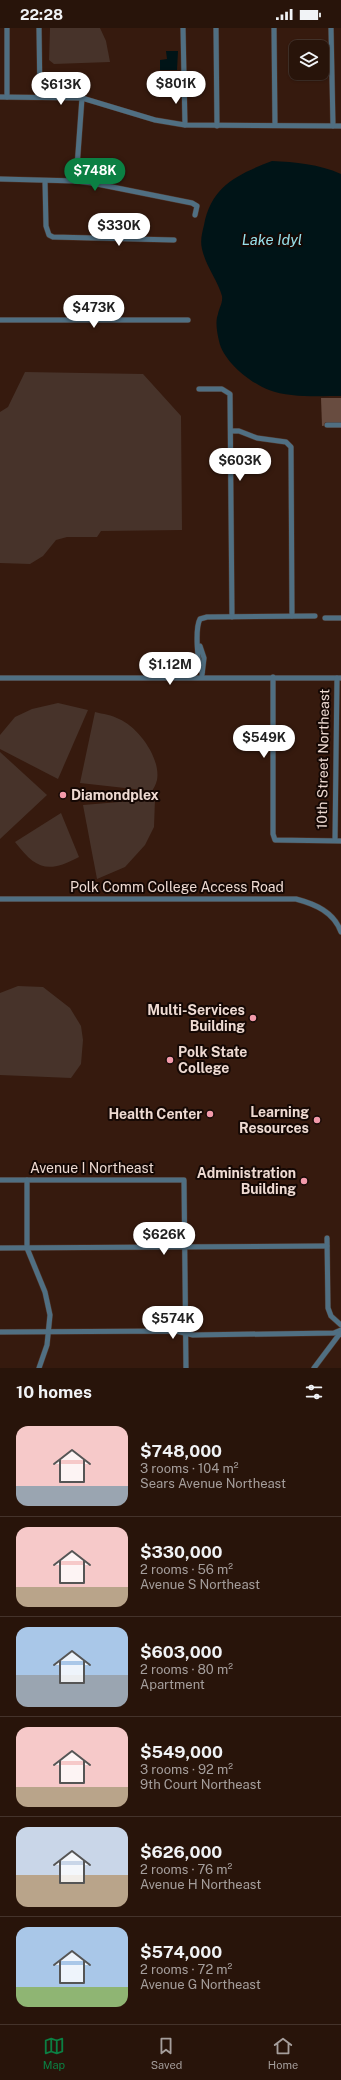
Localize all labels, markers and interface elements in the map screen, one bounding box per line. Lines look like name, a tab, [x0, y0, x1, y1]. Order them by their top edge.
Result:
text: 22:28	[20, 6, 63, 23]
map controls	[289, 40, 329, 80]
button: layers	[289, 40, 329, 80]
pin: $801K	[148, 71, 204, 105]
pin: $613K	[33, 72, 89, 106]
text: $801K	[156, 76, 196, 91]
text: $613K	[41, 77, 81, 92]
pin: $748K	[67, 158, 123, 192]
text: $748K	[73, 163, 117, 178]
pin: $330K	[91, 213, 147, 247]
text: $330K	[97, 218, 141, 233]
water label: Lake Idyl	[242, 231, 302, 248]
pin: $473K	[66, 295, 122, 329]
text: $473K	[72, 300, 116, 315]
pin: $603K	[212, 448, 268, 482]
text: $603K	[218, 453, 262, 468]
pin: $1.12M	[137, 652, 203, 686]
text: $1.12M	[148, 657, 192, 672]
street label: 10th Street Northeast	[314, 689, 332, 829]
pin: $549K	[236, 725, 292, 759]
text: $549K	[242, 730, 286, 745]
place label: Diamondplex	[71, 787, 159, 803]
marker: Diamondplex	[58, 790, 68, 800]
street label: Polk Comm College Access Road	[70, 879, 284, 895]
place label: Multi-Services Building	[147, 1002, 245, 1034]
marker: Multi-Services Building	[248, 1013, 258, 1023]
place label: Polk State College	[178, 1044, 247, 1076]
marker: Polk State College	[165, 1055, 175, 1065]
place label: Learning Resources	[239, 1104, 309, 1136]
place label: Health Center	[108, 1106, 202, 1122]
marker: Health Center	[205, 1109, 215, 1119]
marker: Learning Resources	[312, 1115, 322, 1125]
street label: Avenue I Northeast	[30, 1160, 154, 1176]
place label: Administration Building	[197, 1165, 296, 1197]
marker: Administration Building	[299, 1176, 309, 1186]
pin: $626K	[136, 1222, 192, 1256]
text: $626K	[142, 1227, 186, 1242]
pin: $574K	[145, 1306, 201, 1340]
text: $574K	[151, 1311, 195, 1326]
icon: filters	[303, 1381, 325, 1403]
text: 10 homes	[16, 1382, 92, 1402]
text: $748,000	[140, 1441, 222, 1461]
icon: home	[48, 1442, 96, 1490]
text: 3 rooms · 104 m²	[140, 1461, 239, 1476]
text: Sears Avenue Northeast	[140, 1476, 286, 1491]
text: $330,000	[140, 1542, 223, 1562]
icon: home	[48, 1543, 96, 1591]
text: 2 rooms · 56 m²	[140, 1562, 233, 1577]
text: Avenue S Northeast	[140, 1577, 260, 1592]
text: $603,000	[140, 1642, 222, 1662]
icon: home	[48, 1643, 96, 1691]
text: 2 rooms · 80 m²	[140, 1662, 233, 1677]
text: Apartment	[140, 1677, 205, 1692]
text: $549,000	[140, 1742, 223, 1762]
icon: home	[48, 1743, 96, 1791]
text: 3 rooms · 92 m²	[140, 1762, 233, 1777]
text: 9th Court Northeast	[140, 1777, 261, 1792]
text: $626,000	[140, 1842, 222, 1862]
icon: home	[48, 1843, 96, 1891]
text: 2 rooms · 76 m²	[140, 1862, 232, 1877]
text: Avenue H Northeast	[140, 1877, 261, 1892]
text: $574,000	[140, 1942, 222, 1962]
icon: home	[48, 1943, 96, 1991]
text: 2 rooms · 72 m²	[140, 1962, 232, 1977]
text: Avenue G Northeast	[140, 1977, 261, 1992]
tab: Map	[43, 2035, 65, 2071]
tab: Saved	[151, 2035, 182, 2071]
tab: Home	[268, 2035, 298, 2071]

